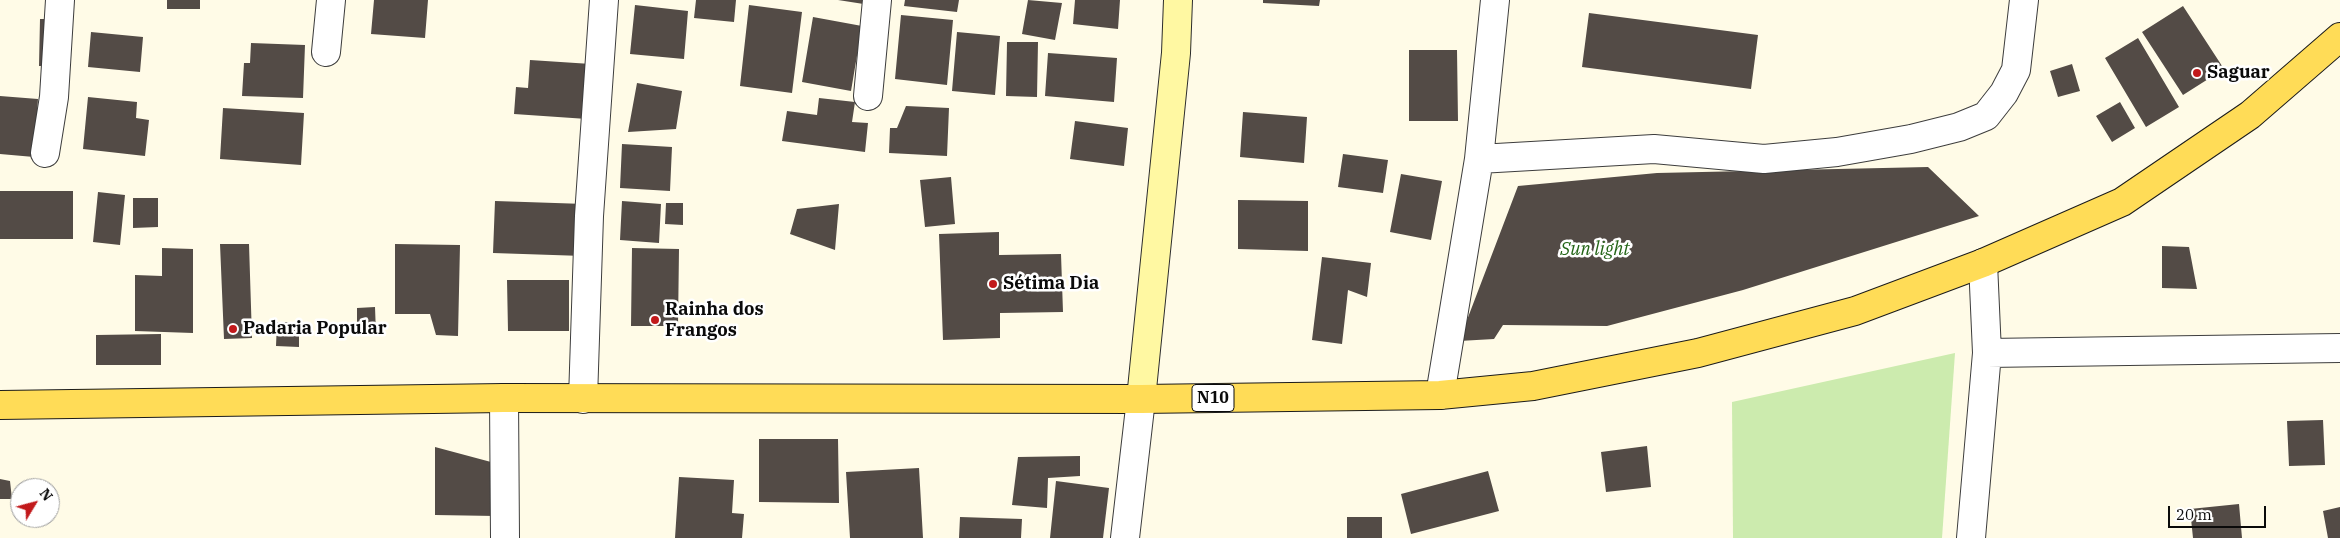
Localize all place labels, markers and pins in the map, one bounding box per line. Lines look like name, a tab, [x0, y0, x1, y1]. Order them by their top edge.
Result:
place label: Saguar	[2207, 62, 2270, 84]
marker: Saguar	[2191, 67, 2203, 79]
place label: Sétima Dia	[1003, 273, 1099, 295]
marker: Sétima Dia	[987, 278, 999, 290]
place label: Rainha dos Frangos	[665, 299, 764, 342]
marker: Rainha dos Frangos	[649, 314, 661, 326]
place label: Padaria Popular	[243, 318, 387, 340]
marker: Padaria Popular	[227, 323, 239, 335]

